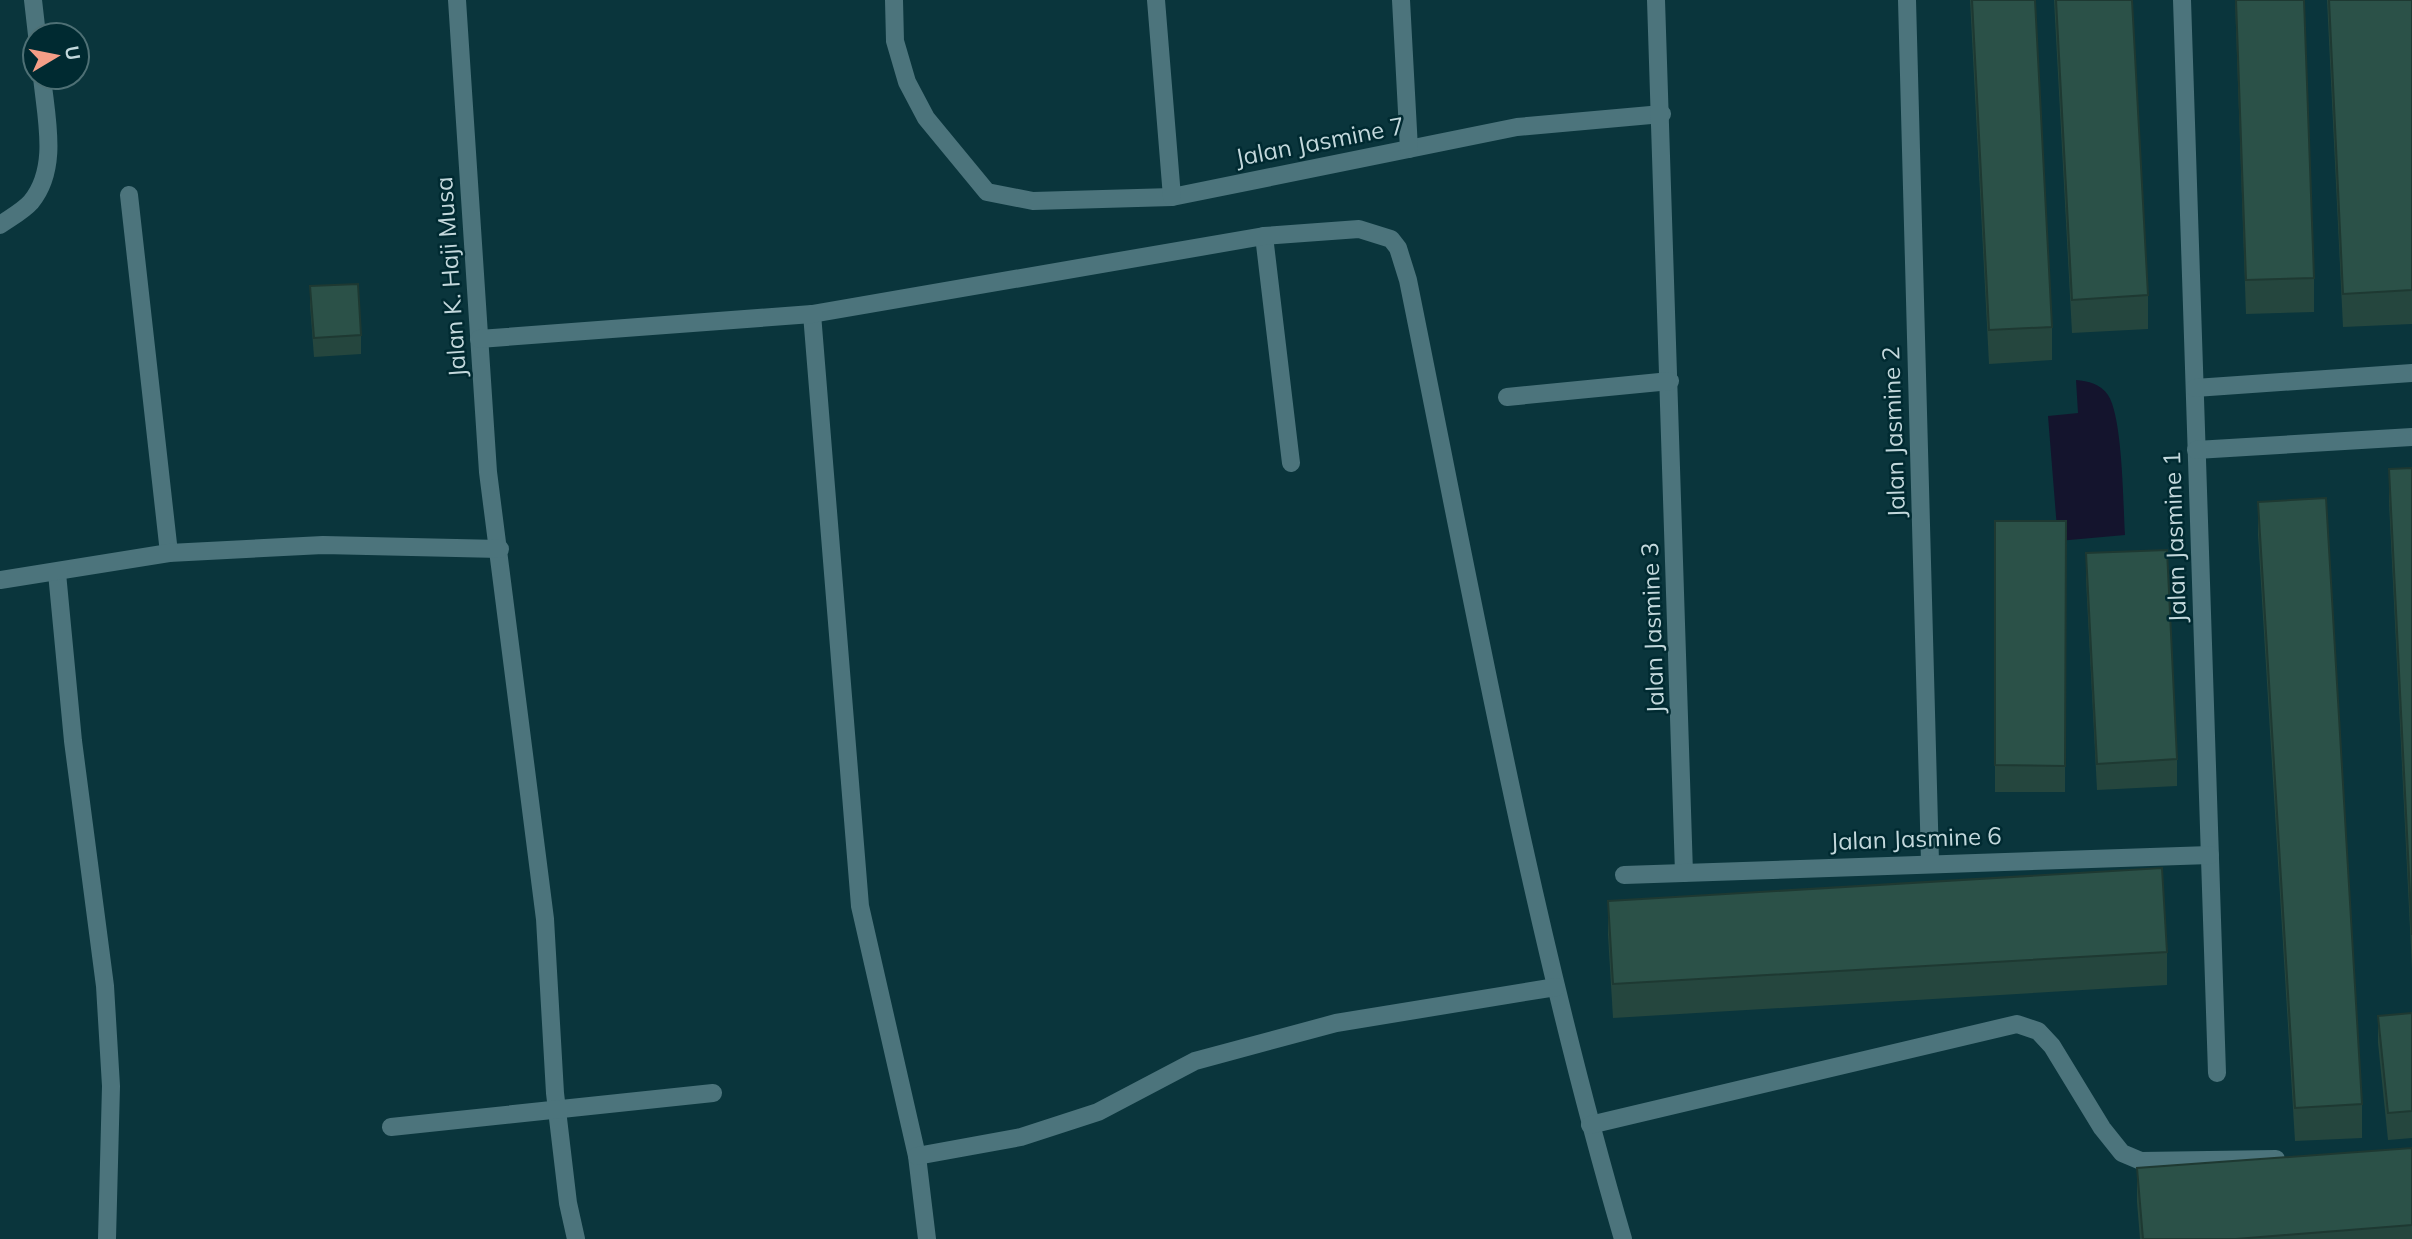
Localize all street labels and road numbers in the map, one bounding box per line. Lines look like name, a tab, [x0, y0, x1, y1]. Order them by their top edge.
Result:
street label: Jalan Jasmine 7	[1233, 110, 1407, 172]
street label: Jalan K. Haji Musa	[428, 176, 472, 378]
street label: Jalan Jasmine 2	[1875, 346, 1911, 518]
street label: Jalan Jasmine 1	[2156, 451, 2192, 623]
street label: Jalan Jasmine 3	[1634, 542, 1670, 714]
street label: Jalan Jasmine 6	[1830, 820, 2002, 856]

